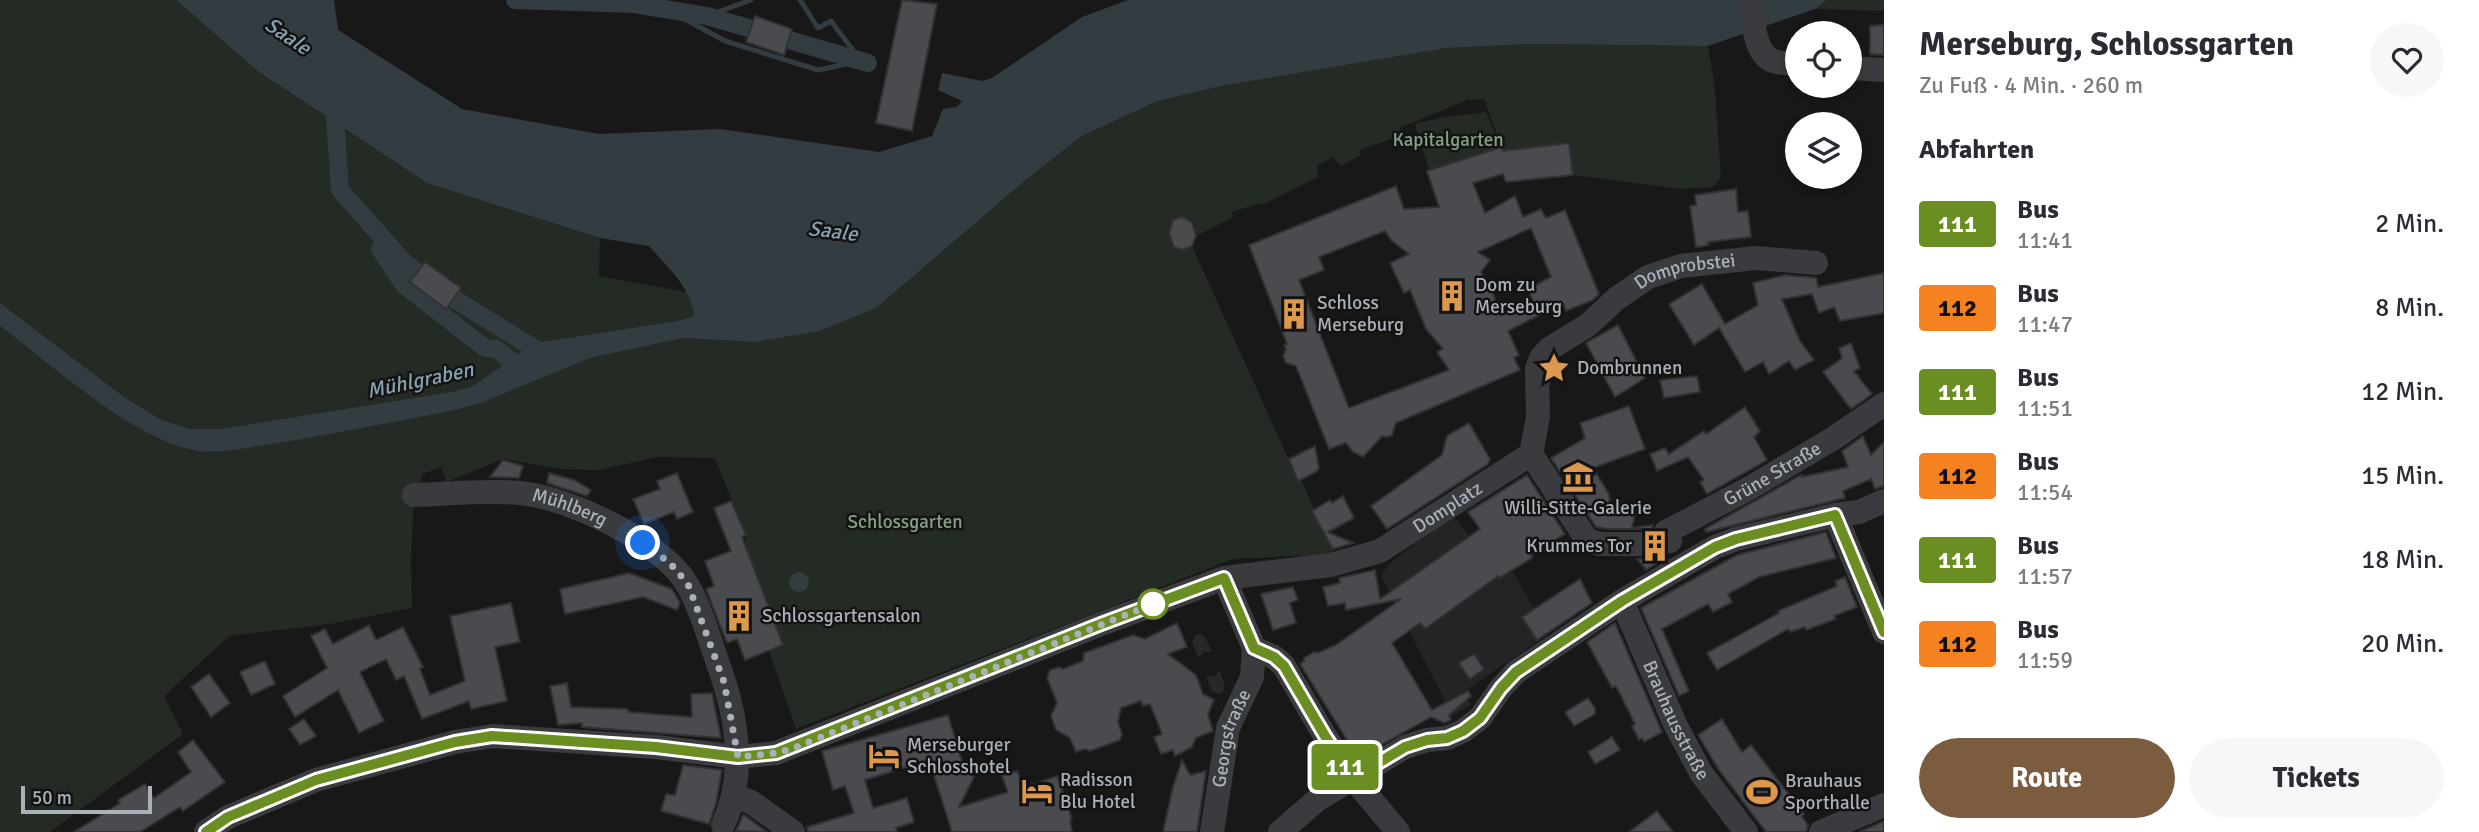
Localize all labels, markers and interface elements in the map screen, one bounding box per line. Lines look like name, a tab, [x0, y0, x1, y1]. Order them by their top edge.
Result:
water label: Saale	[260, 11, 317, 61]
map controls	[1785, 21, 1862, 189]
button: locate	[1785, 21, 1862, 98]
button: heart	[2370, 23, 2444, 97]
text: Merseburg, Schlossgarten	[1919, 24, 2294, 65]
text: Zu Fuß · 4 Min. · 260 m	[1919, 71, 2143, 100]
button: layers	[1785, 112, 1862, 189]
park label: Kapitalgarten	[1392, 128, 1504, 152]
text: Abfahrten	[1919, 134, 2034, 166]
text: Bus	[2017, 194, 2059, 226]
text: 2 Min.	[2375, 208, 2444, 240]
text: 111	[1938, 209, 1977, 239]
water label: Saale	[807, 215, 861, 247]
text: 11:41	[2017, 226, 2073, 255]
street label: Domprobstei	[1630, 248, 1737, 295]
place label: Dom zu Merseburg	[1475, 273, 1562, 319]
text: Bus	[2017, 278, 2059, 310]
building icon: Dom zu Merseburg	[1435, 279, 1469, 313]
place label: Schloss Merseburg	[1317, 291, 1404, 337]
text: 8 Min.	[2375, 292, 2444, 324]
text: 112	[1938, 293, 1977, 323]
building icon: Schloss Merseburg	[1277, 297, 1311, 331]
text: 11:47	[2017, 310, 2073, 339]
place icon: Dombrunnen	[1537, 351, 1571, 385]
water label: Mühlgraben	[364, 356, 476, 404]
place label: Dombrunnen	[1577, 356, 1682, 380]
text: Bus	[2017, 362, 2059, 394]
text: 12 Min.	[2361, 376, 2444, 408]
text: 111	[1938, 377, 1977, 407]
text: 11:51	[2017, 394, 2073, 423]
street label: Grüne Straße	[1720, 436, 1826, 512]
text: Bus	[2017, 446, 2059, 478]
museum icon: Willi-Sitte-Galerie	[1561, 460, 1595, 494]
text: 15 Min.	[2361, 460, 2444, 492]
text: 112	[1938, 461, 1977, 491]
street label: Domplatz	[1408, 476, 1487, 539]
text: 11:54	[2017, 478, 2073, 507]
street label: Mühlberg	[530, 483, 611, 532]
place label: Willi-Sitte-Galerie	[1504, 496, 1652, 520]
park label: Schlossgarten	[847, 510, 963, 534]
your location	[625, 525, 660, 560]
building icon: Krummes Tor	[1638, 529, 1672, 563]
text: Bus	[2017, 530, 2059, 562]
place label: Krummes Tor	[1526, 534, 1632, 558]
text: 18 Min.	[2361, 544, 2444, 576]
text: 111	[1938, 545, 1977, 575]
text: 11:57	[2017, 562, 2073, 591]
unlabelled marker	[1138, 589, 1168, 619]
building icon: Schlossgartensalon	[722, 599, 756, 633]
place label: Schlossgartensalon	[762, 604, 921, 628]
text: Bus	[2017, 614, 2059, 646]
text: 20 Min.	[2361, 628, 2444, 660]
text: 112	[1938, 629, 1977, 659]
text: 11:59	[2017, 646, 2073, 675]
street label: Brauhausstraße	[1637, 657, 1714, 785]
street label: Georgstraße	[1207, 685, 1257, 789]
place label: Merseburger Schlosshotel	[907, 733, 1010, 779]
button: Route	[1919, 738, 2175, 818]
button: Tickets	[2189, 738, 2444, 818]
hotel icon: Merseburger Schlosshotel	[867, 739, 901, 773]
line badge: 111	[1305, 744, 1385, 790]
text: 111	[1326, 752, 1364, 782]
place label: Radisson Blu Hotel	[1060, 768, 1136, 814]
place label: Brauhaus Sporthalle	[1785, 769, 1870, 815]
hotel icon: Radisson Blu Hotel	[1020, 774, 1054, 808]
sports icon: Brauhaus Sporthalle	[1745, 775, 1779, 809]
scale bar	[21, 783, 152, 815]
text: 50 m	[32, 786, 72, 810]

